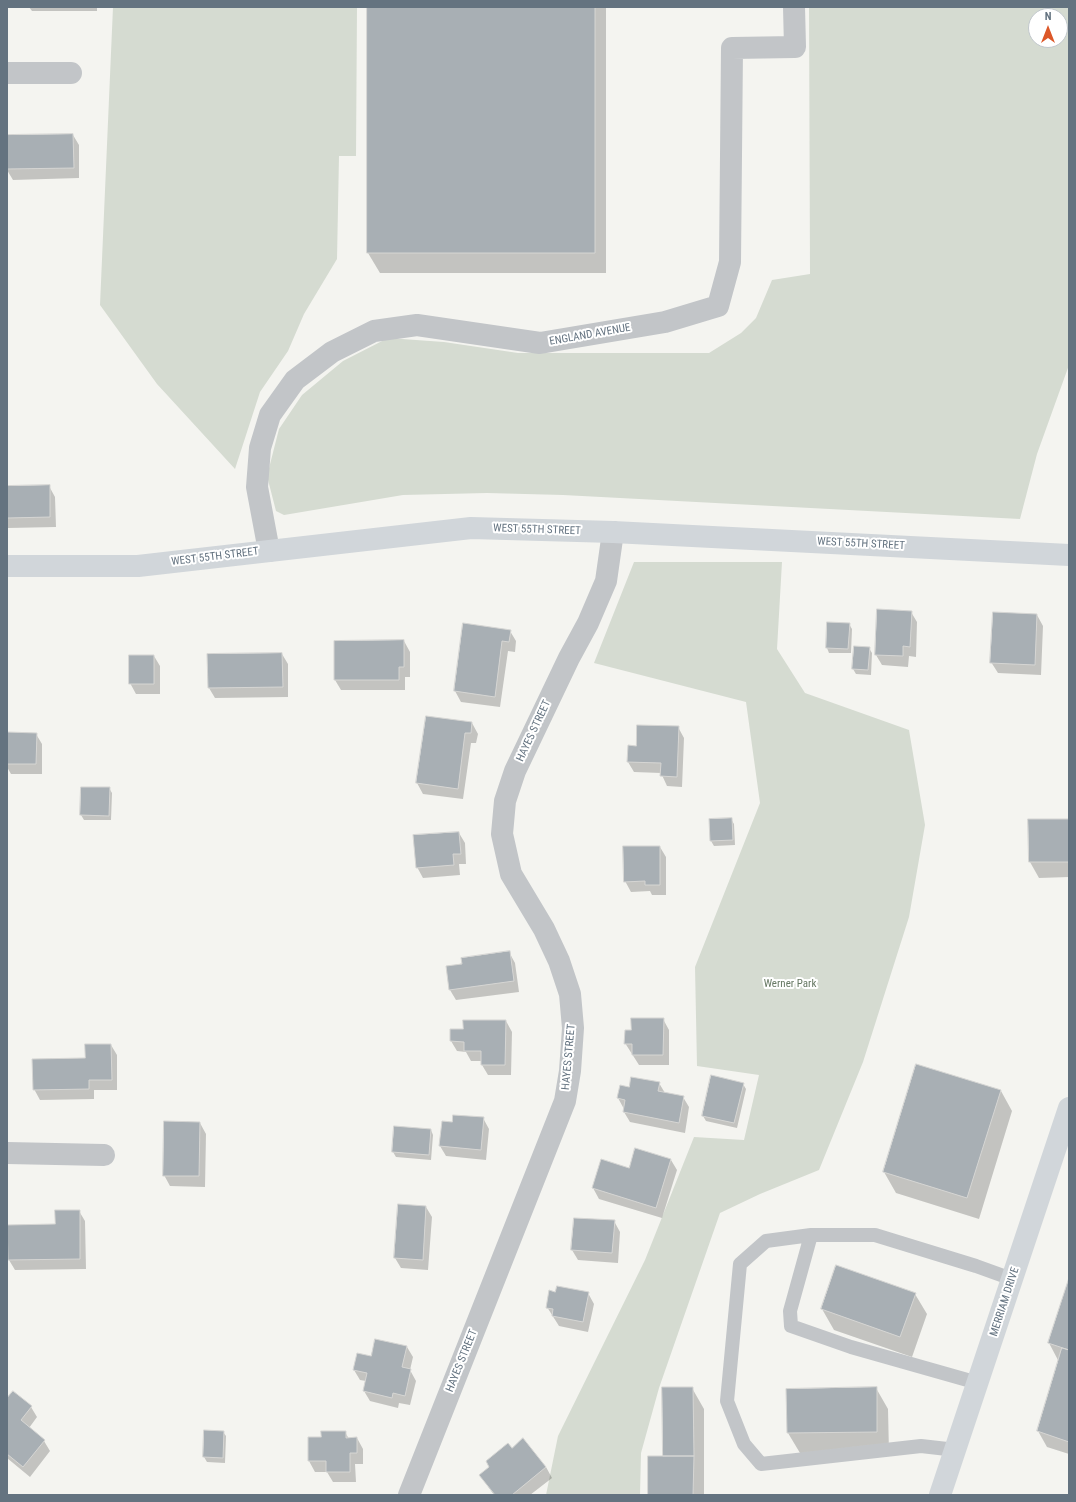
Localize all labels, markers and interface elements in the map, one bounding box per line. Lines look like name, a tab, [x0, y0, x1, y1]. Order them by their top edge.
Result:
north arrow	[1028, 8, 1068, 48]
text: N	[1045, 10, 1051, 23]
street label: ENGLAND AVENUE	[548, 321, 632, 349]
street label: WEST 55TH STREET	[493, 522, 581, 538]
street label: WEST 55TH STREET	[817, 535, 905, 553]
street label: WEST 55TH STREET	[171, 545, 259, 569]
street label: HAYES STREET	[514, 698, 554, 764]
park label: Werner Park	[764, 977, 816, 991]
street label: HAYES STREET	[560, 1023, 578, 1091]
street label: MERRIAM DRIVE	[988, 1266, 1022, 1338]
street label: HAYES STREET	[443, 1328, 481, 1394]

